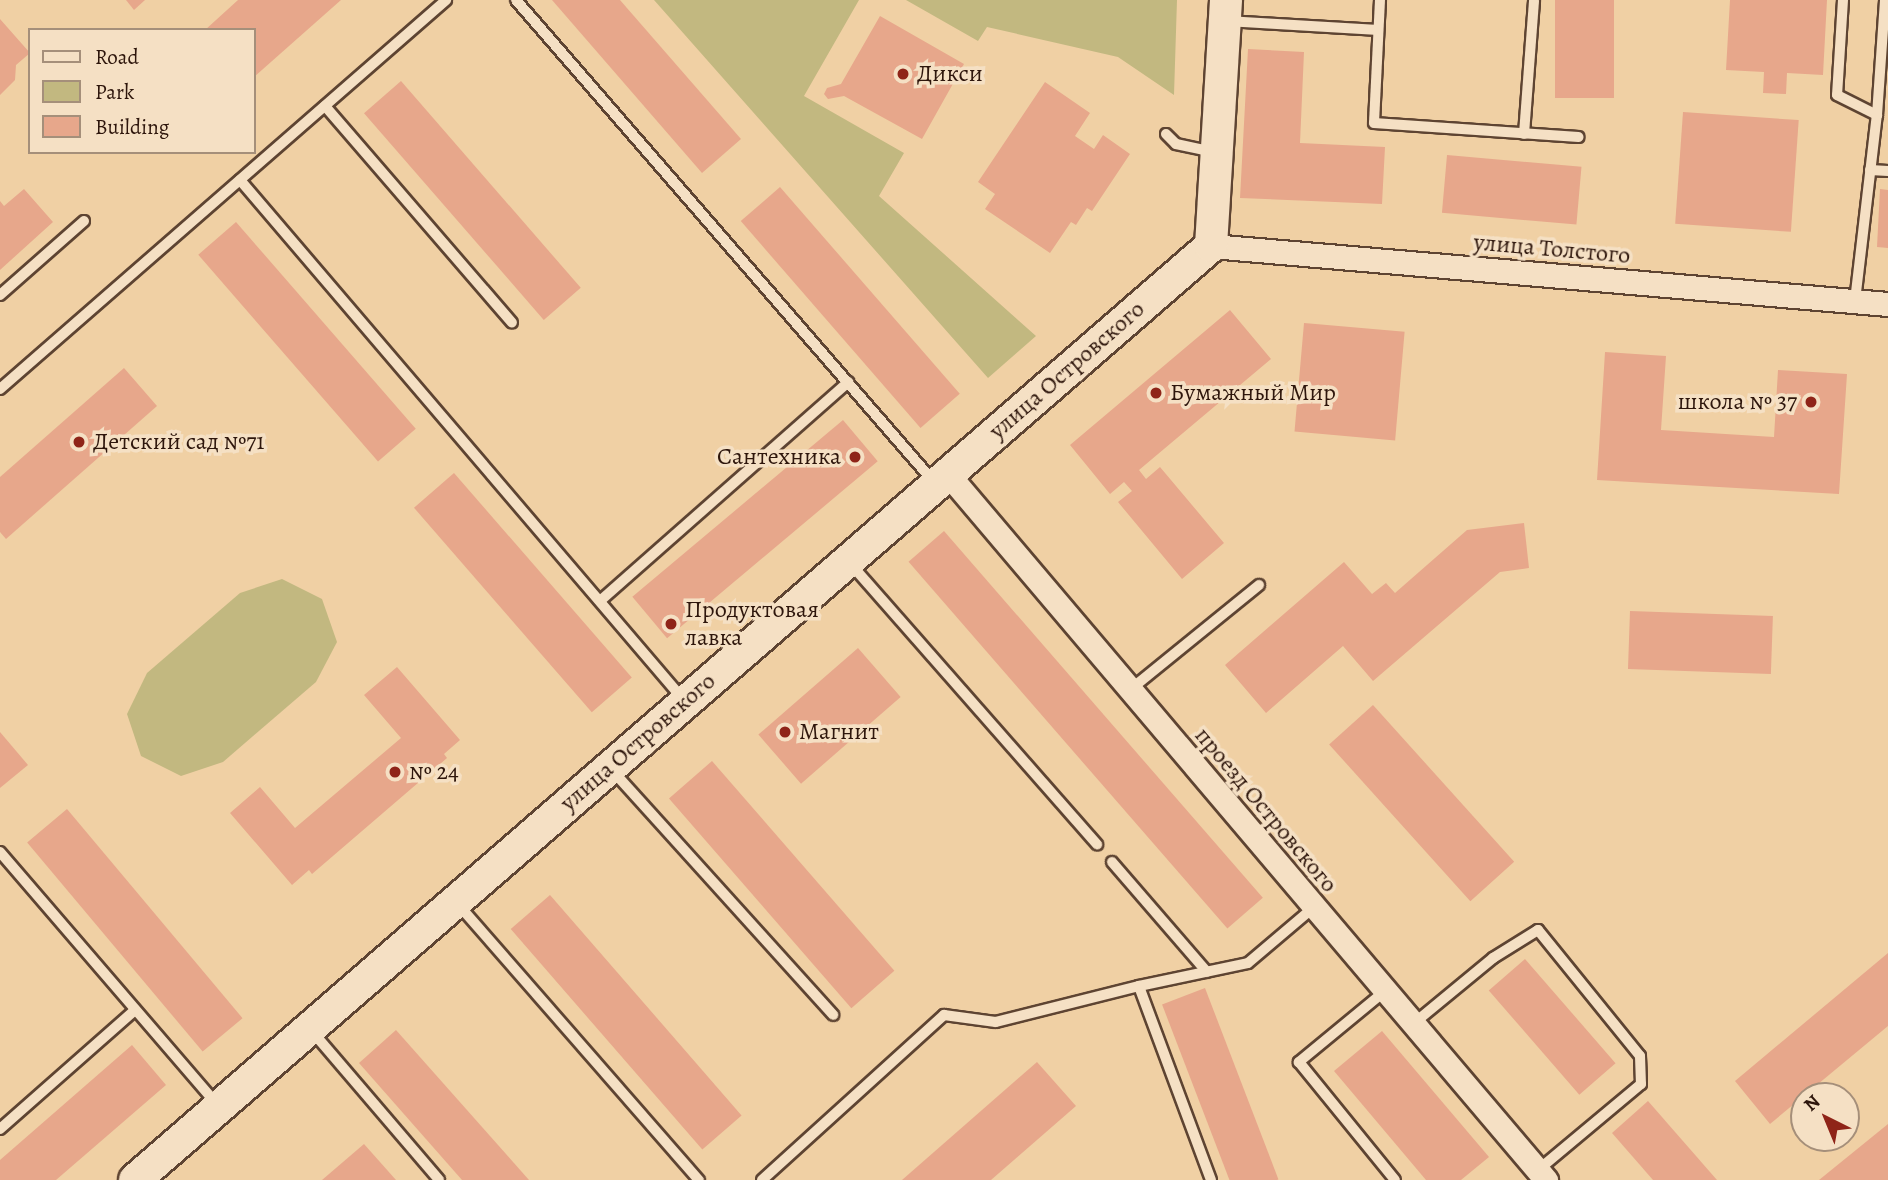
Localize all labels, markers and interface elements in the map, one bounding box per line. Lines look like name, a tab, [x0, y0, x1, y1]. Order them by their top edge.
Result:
legend	[28, 28, 256, 154]
text: Road	[95, 43, 139, 71]
place label: Дикси	[917, 60, 983, 88]
marker: Дикси	[895, 66, 911, 82]
text: Park	[95, 78, 134, 106]
text: Building	[95, 113, 169, 141]
street label: улица Толстого	[1472, 228, 1632, 270]
street label: улица Островского	[983, 295, 1151, 445]
place label: Бумажный Мир	[1170, 379, 1336, 407]
marker: Бумажный Мир	[1148, 385, 1164, 401]
place label: школа № 37	[1678, 388, 1797, 416]
marker: школа № 37	[1803, 394, 1819, 410]
place label: Детский сад №71	[93, 428, 265, 456]
marker: Детский сад №71	[71, 434, 87, 450]
place label: Сантехника	[717, 443, 841, 471]
marker: Сантехника	[847, 449, 863, 465]
place label: Продуктовая лавка	[685, 596, 819, 652]
marker: Продуктовая лавка	[663, 616, 679, 632]
street label: улица Островского	[554, 667, 722, 817]
place label: Магнит	[799, 718, 879, 746]
street label: проезд Островского	[1189, 722, 1343, 898]
marker: Магнит	[777, 724, 793, 740]
place label: № 24	[409, 758, 459, 786]
marker: № 24	[387, 764, 403, 780]
north arrow	[1790, 1082, 1860, 1152]
text: N	[1798, 1089, 1826, 1117]

